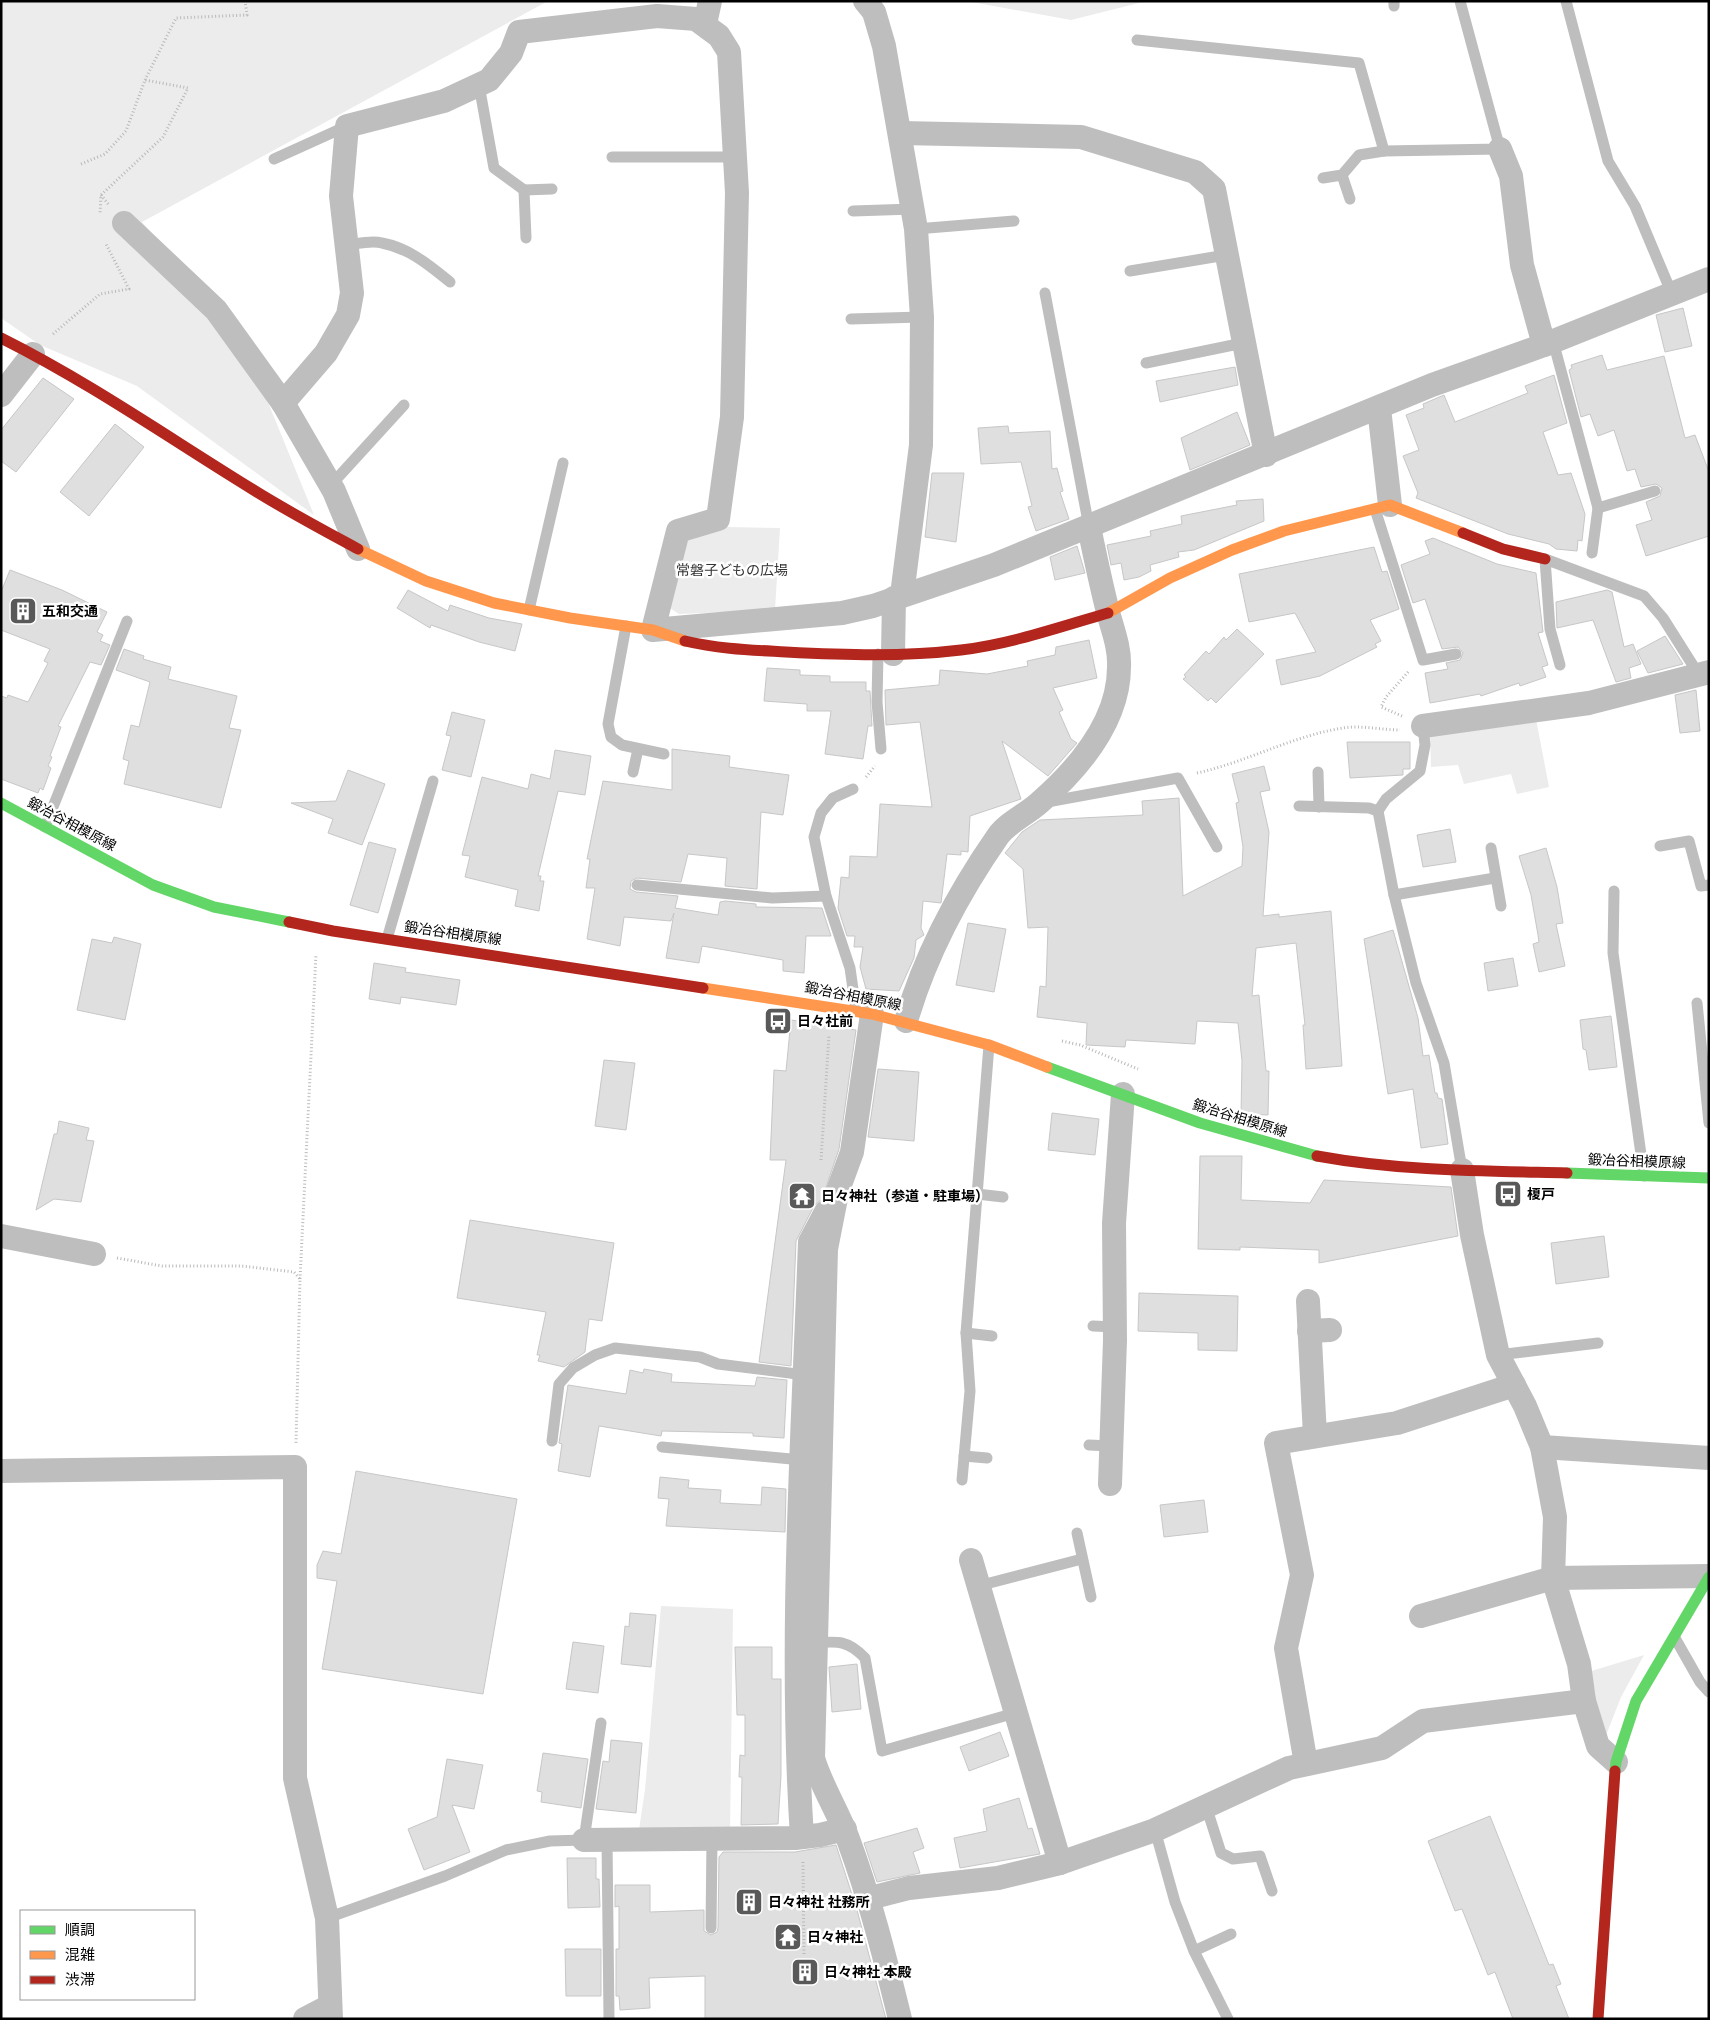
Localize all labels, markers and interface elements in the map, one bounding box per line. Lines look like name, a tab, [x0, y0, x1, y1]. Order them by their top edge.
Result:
park label: 常磐子どもの広場	[676, 562, 788, 578]
building icon: 五和交通	[8, 596, 38, 626]
place label: 五和交通	[42, 603, 98, 619]
street label: 鍛冶谷相模原線	[25, 794, 119, 854]
street label: 鍛冶谷相模原線	[403, 918, 503, 948]
street label: 鍛冶谷相模原線	[803, 979, 903, 1013]
bus stop icon: 日々社前	[763, 1006, 793, 1036]
place label: 日々社前	[797, 1013, 853, 1029]
street label: 鍛冶谷相模原線	[1191, 1096, 1289, 1140]
street label: 鍛冶谷相模原線	[1588, 1151, 1686, 1171]
bus stop icon: 榎戸	[1493, 1179, 1523, 1209]
temple icon: 日々神社（参道・駐車場）	[787, 1181, 817, 1211]
place label: 榎戸	[1527, 1186, 1555, 1202]
place label: 日々神社（参道・駐車場）	[821, 1188, 989, 1204]
building icon: 日々神社 社務所	[734, 1887, 764, 1917]
place label: 日々神社 社務所	[768, 1894, 869, 1910]
legend	[20, 1910, 195, 2000]
text: 順調	[65, 1921, 95, 1939]
temple icon: 日々神社	[773, 1922, 803, 1952]
place label: 日々神社	[807, 1929, 863, 1945]
text: 混雑	[65, 1946, 95, 1964]
building icon: 日々神社 本殿	[790, 1957, 820, 1987]
place label: 日々神社 本殿	[824, 1964, 911, 1980]
text: 渋滞	[65, 1971, 95, 1989]

